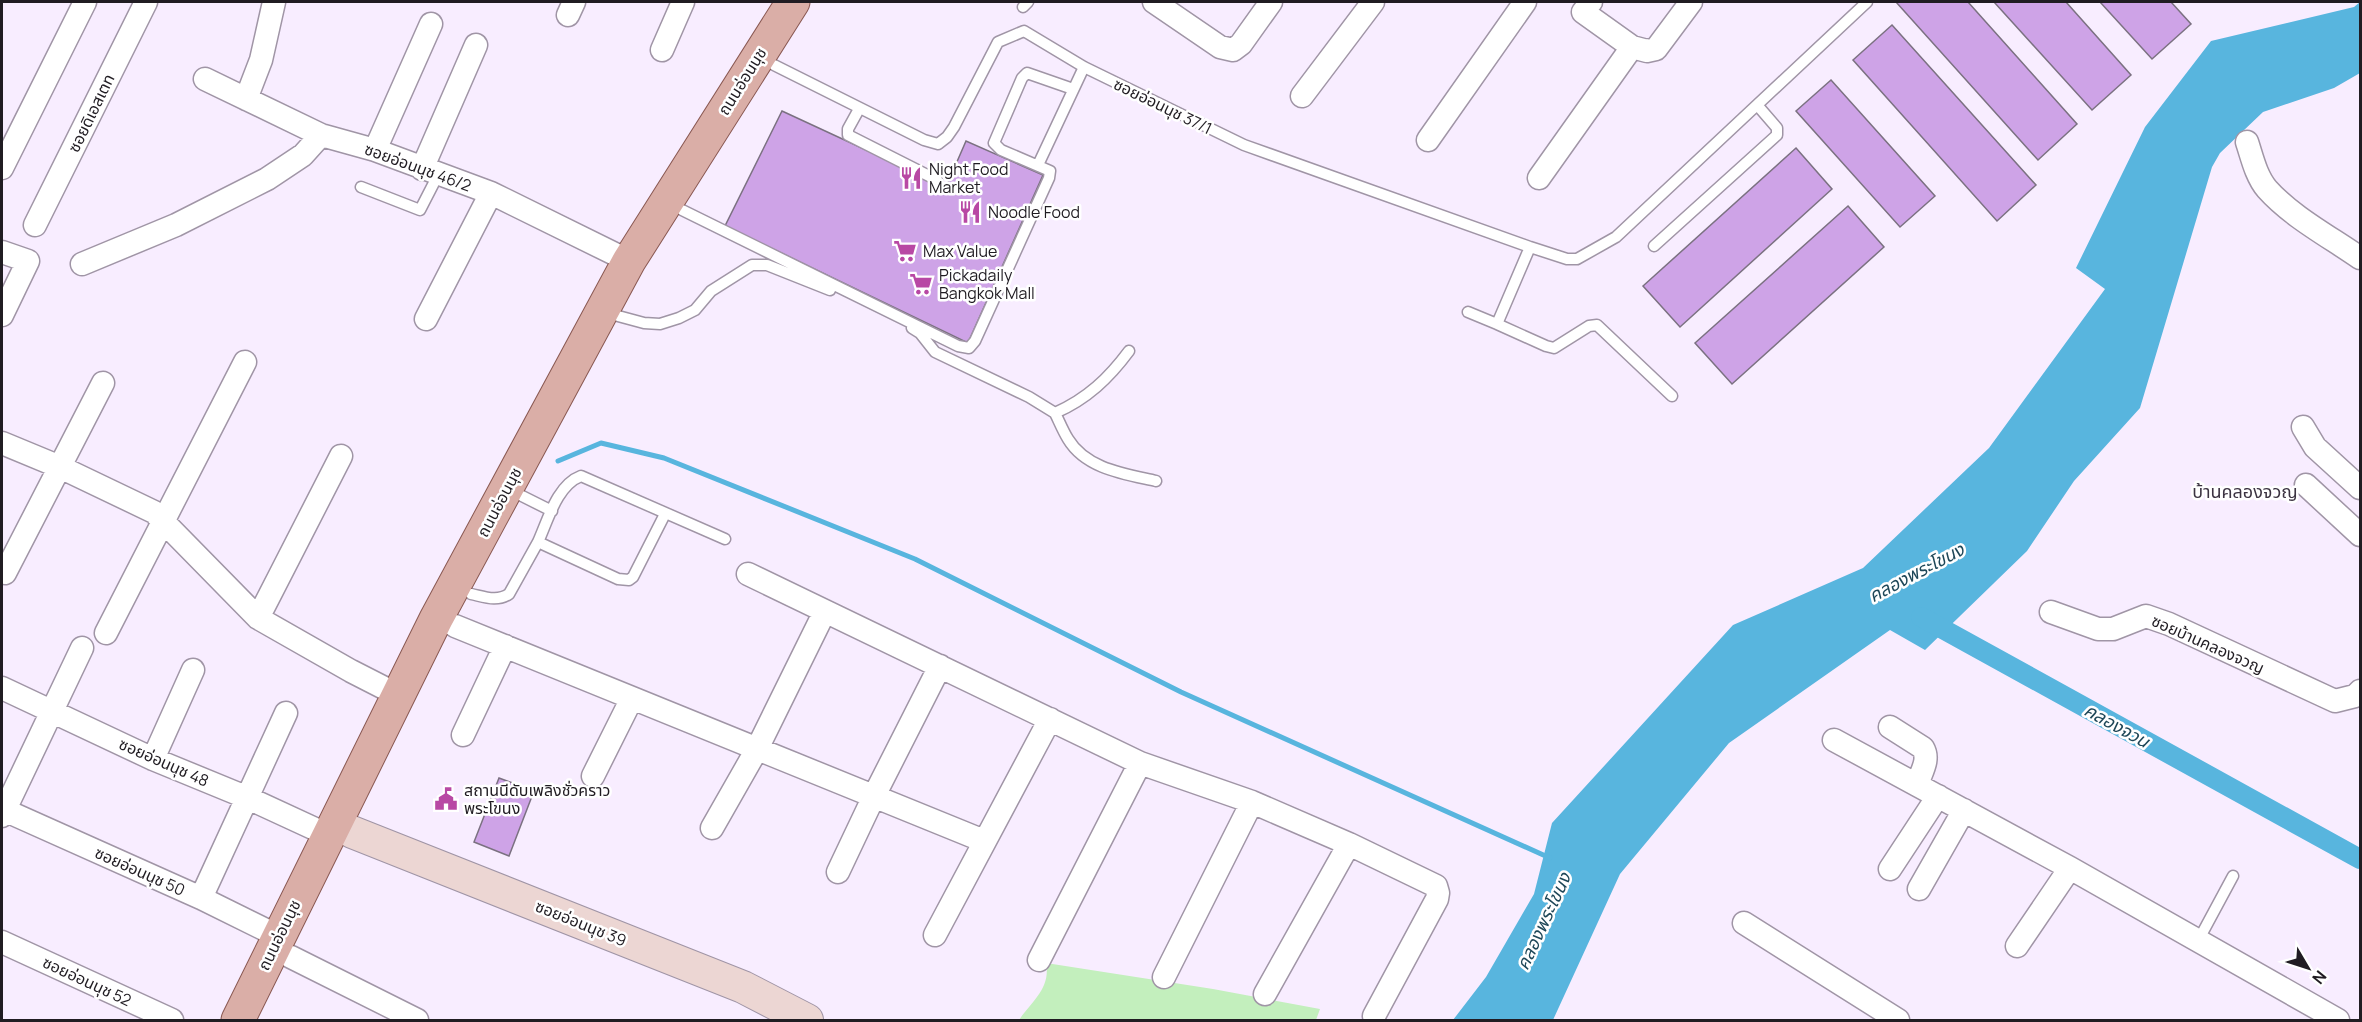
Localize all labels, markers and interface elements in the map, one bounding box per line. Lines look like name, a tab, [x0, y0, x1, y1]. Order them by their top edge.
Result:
street label: ถนนอ่อนนุช	[713, 43, 771, 119]
street label: ซอยดิเอสเตท	[63, 70, 119, 156]
street label: ซอยอ่อนนุช 37/1	[1110, 73, 1216, 139]
street label: ซอยอ่อนนุช 46/2	[361, 137, 475, 197]
place label: Night Food Market	[929, 158, 1009, 198]
restaurant icon: Night Food Market	[898, 165, 924, 191]
restaurant icon: Noodle Food	[957, 199, 983, 225]
place label: Noodle Food	[988, 201, 1080, 223]
supermarket icon: Max Value	[892, 238, 918, 264]
place label: Max Value	[923, 240, 997, 262]
place label: Pickadaily Bangkok Mall	[939, 264, 1035, 304]
supermarket icon: Pickadaily Bangkok Mall	[908, 271, 934, 297]
street label: ถนนอ่อนนุช	[471, 463, 527, 541]
district label: บ้านคลองจวญ	[2192, 479, 2298, 503]
water label: คลองพระโขนง	[1864, 536, 1969, 607]
street label: ซอยบ้านคลองจวญ	[2148, 609, 2268, 679]
water label: คลองจวน	[2080, 697, 2155, 753]
street label: ซอยอ่อนนุช 48	[116, 732, 212, 792]
place label: สถานนีดับเพลิงชั่วคราว พระโขนง	[464, 779, 610, 819]
public building icon: สถานนีดับเพลิงชั่วคราว พระโขนง	[433, 786, 459, 812]
street label: ซอยอ่อนนุช 50	[91, 841, 189, 901]
water label: คลองพระโขนง	[1510, 867, 1577, 973]
street label: ซอยอ่อนนุช 39	[532, 895, 630, 951]
street label: ถนนอ่อนนุช	[252, 896, 306, 974]
north arrow	[2278, 938, 2338, 998]
street label: ซอยอ่อนนุช 52	[39, 951, 135, 1011]
text: N	[2307, 966, 2332, 989]

